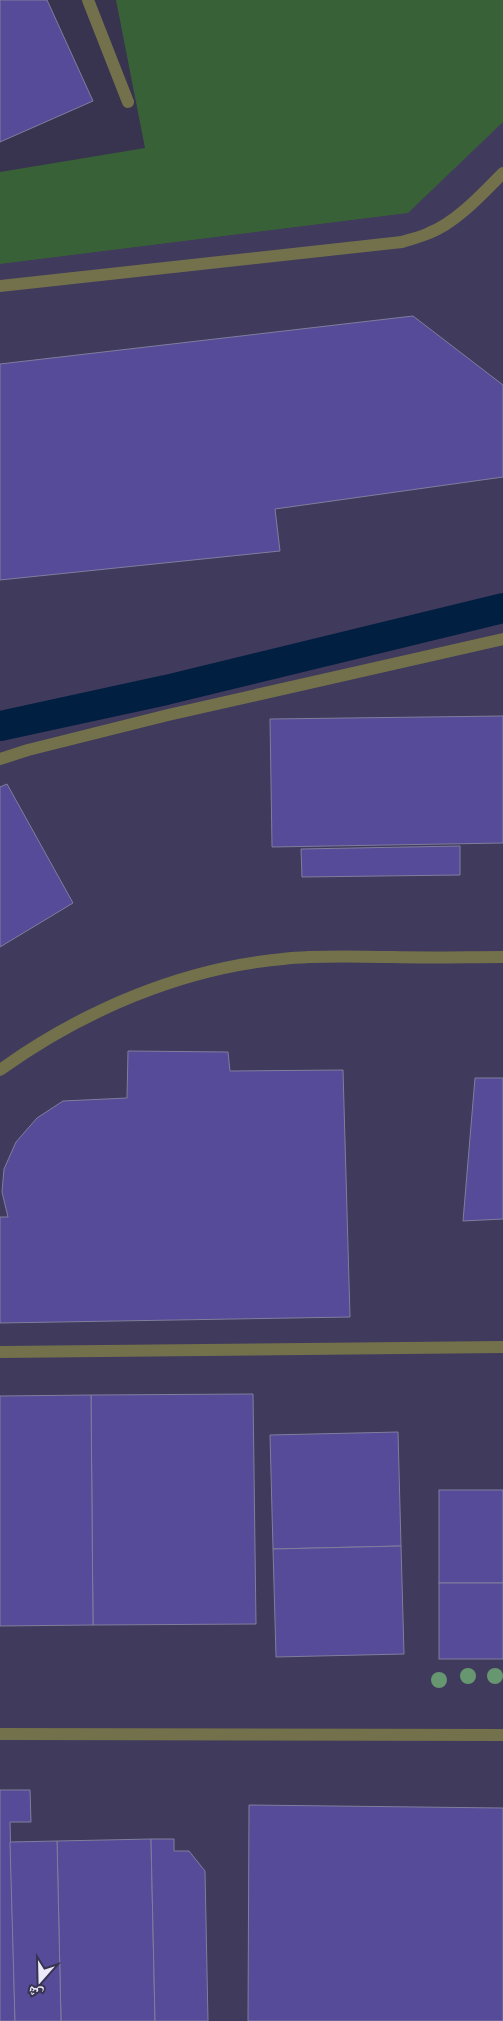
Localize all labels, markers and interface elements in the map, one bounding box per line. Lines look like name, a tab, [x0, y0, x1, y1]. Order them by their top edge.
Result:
north arrow	[15, 1956, 65, 2006]
text: ش	[25, 1980, 46, 2004]

